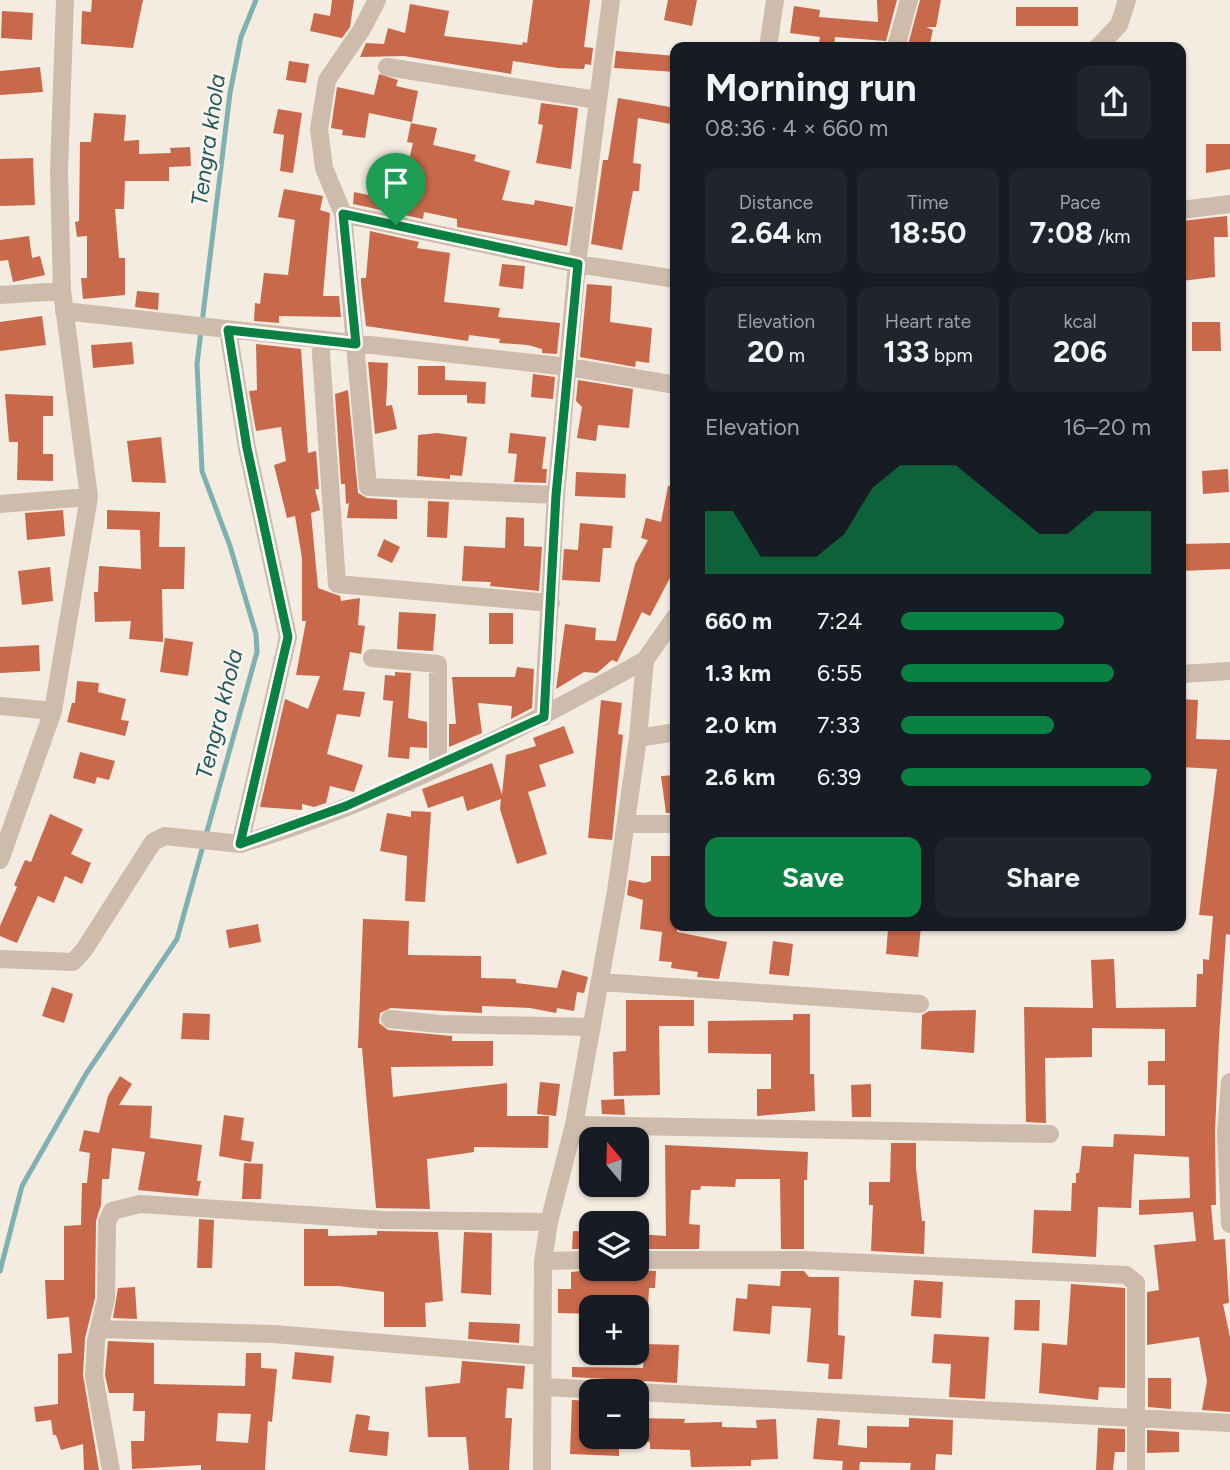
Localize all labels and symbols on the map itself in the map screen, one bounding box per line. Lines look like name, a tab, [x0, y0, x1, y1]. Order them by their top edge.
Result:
water label: Tengra khola	[185, 72, 231, 208]
pin	[366, 153, 426, 225]
water label: Tengra khola	[189, 646, 249, 782]
north arrow	[579, 1127, 649, 1197]

